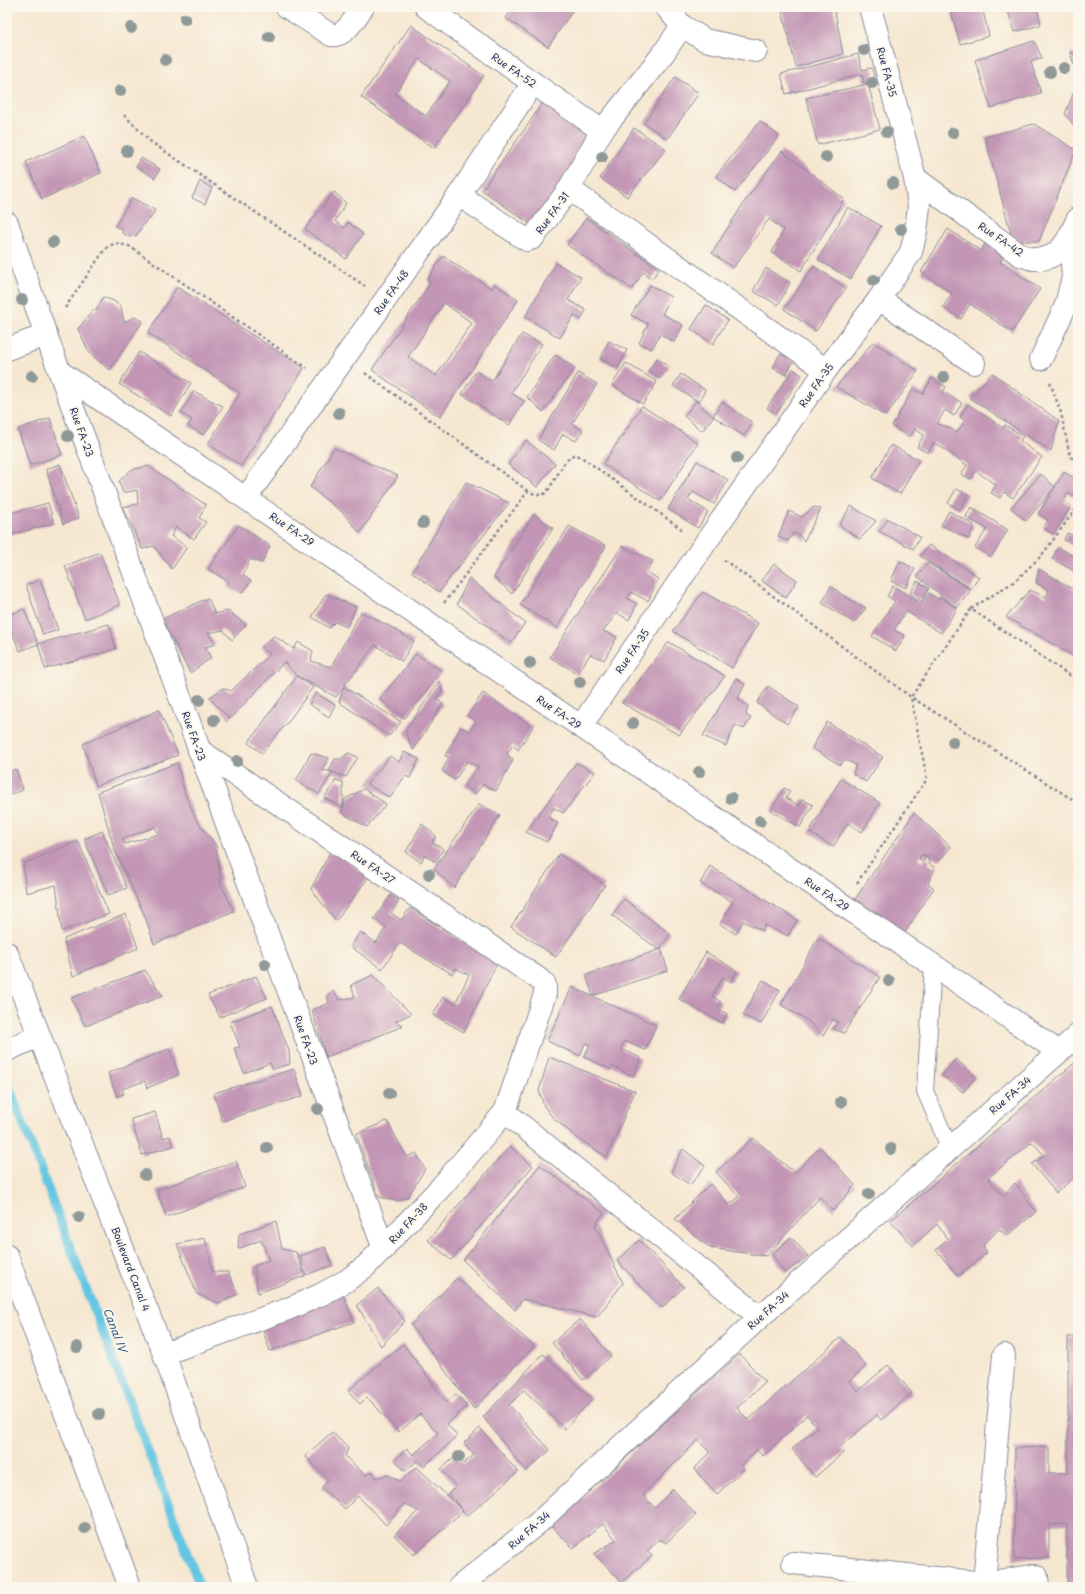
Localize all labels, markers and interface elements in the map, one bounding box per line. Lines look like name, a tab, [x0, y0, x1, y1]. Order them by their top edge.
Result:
street label: Rue FA-35	[874, 45, 901, 99]
street label: Rue FA-52	[489, 49, 540, 91]
street label: Rue FA-31	[531, 188, 572, 237]
street label: Rue FA-42	[976, 218, 1027, 259]
street label: Rue FA-48	[370, 266, 412, 317]
street label: Rue FA-35	[795, 359, 836, 410]
street label: Rue FA-23	[67, 405, 98, 459]
street label: Rue FA-29	[267, 508, 318, 549]
street label: Rue FA-35	[611, 625, 652, 676]
street label: Rue FA-29	[534, 691, 585, 732]
street label: Rue FA-23	[179, 709, 210, 763]
street label: Rue FA-27	[348, 846, 399, 887]
street label: Rue FA-29	[802, 873, 853, 914]
street label: Rue FA-23	[291, 1013, 322, 1067]
street label: Rue FA-34	[985, 1072, 1034, 1117]
street label: Rue FA-38	[385, 1199, 431, 1246]
street label: Boulevard Canal 4	[108, 1224, 155, 1314]
street label: Rue FA-34	[743, 1287, 792, 1332]
water label: Canal IV	[99, 1305, 133, 1357]
street label: Rue FA-34	[504, 1507, 553, 1552]

